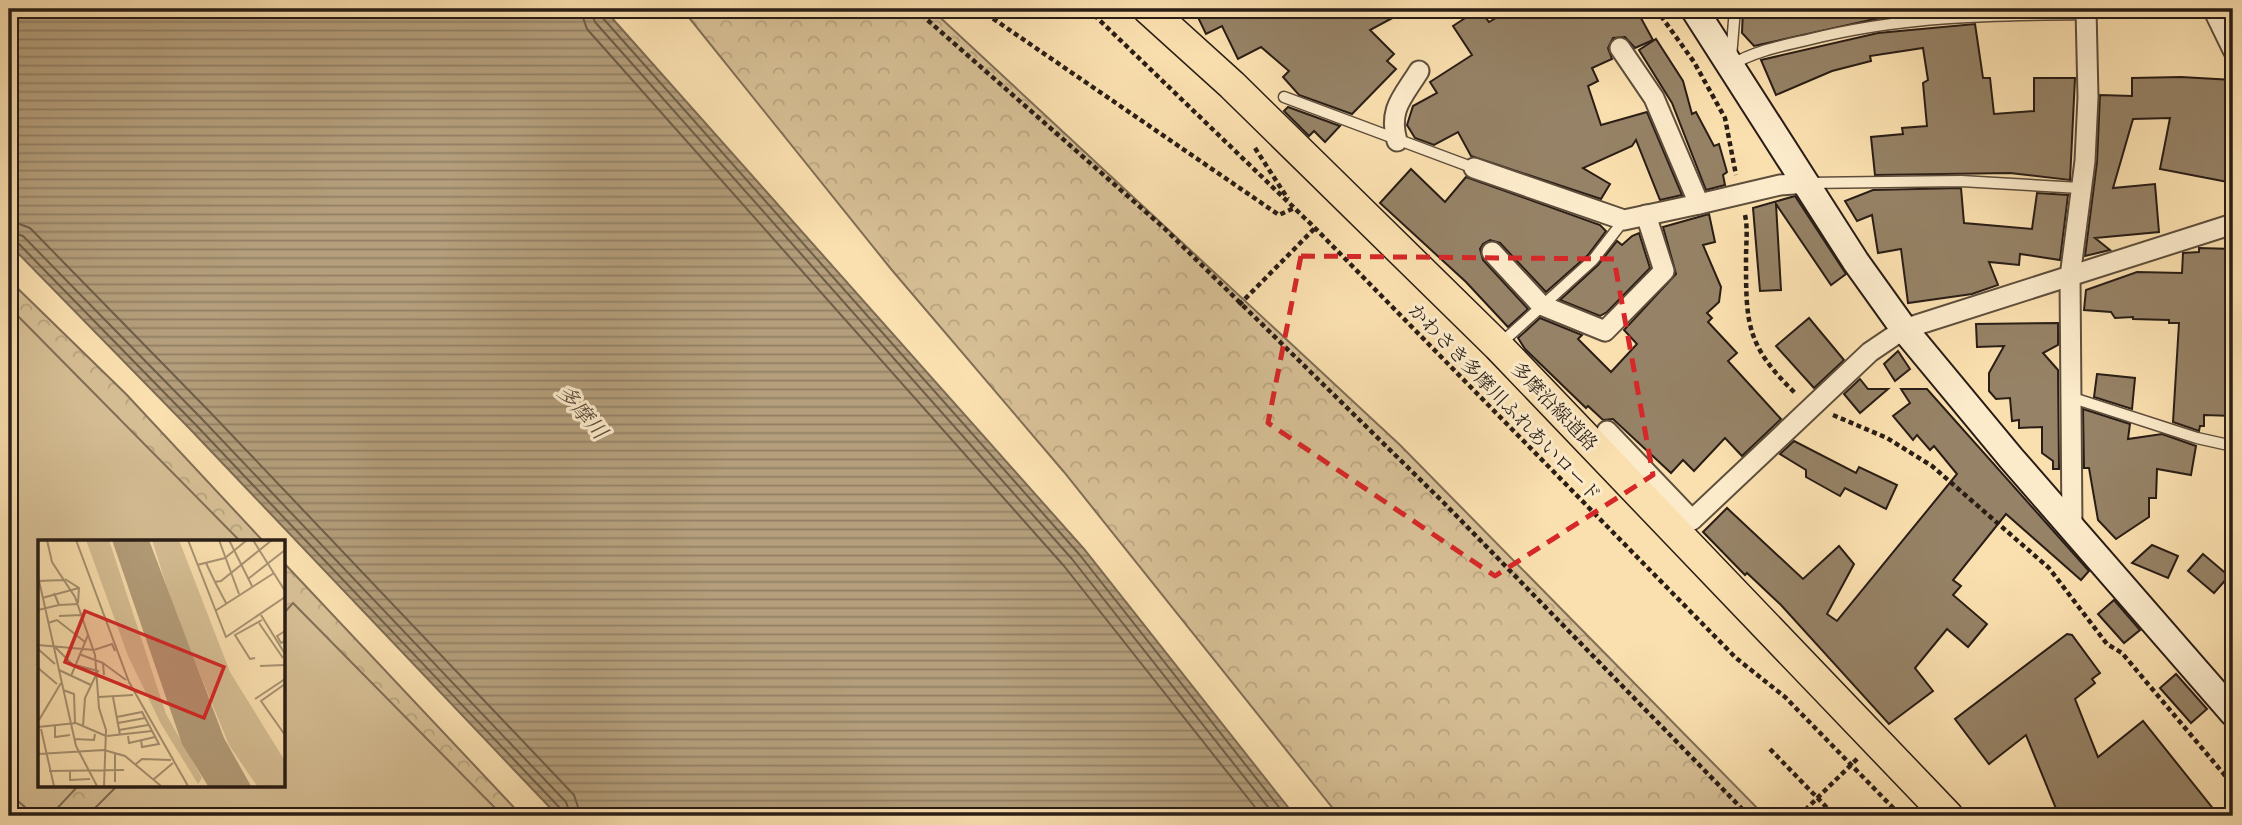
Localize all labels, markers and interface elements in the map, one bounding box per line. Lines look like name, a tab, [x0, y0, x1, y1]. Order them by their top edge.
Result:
street label: かわさき多摩川ふれあいロード	[1403, 299, 1605, 507]
street label: 多摩沿線道路	[1505, 358, 1602, 457]
water label: 多摩川	[550, 380, 613, 447]
inset map	[38, 540, 285, 786]

